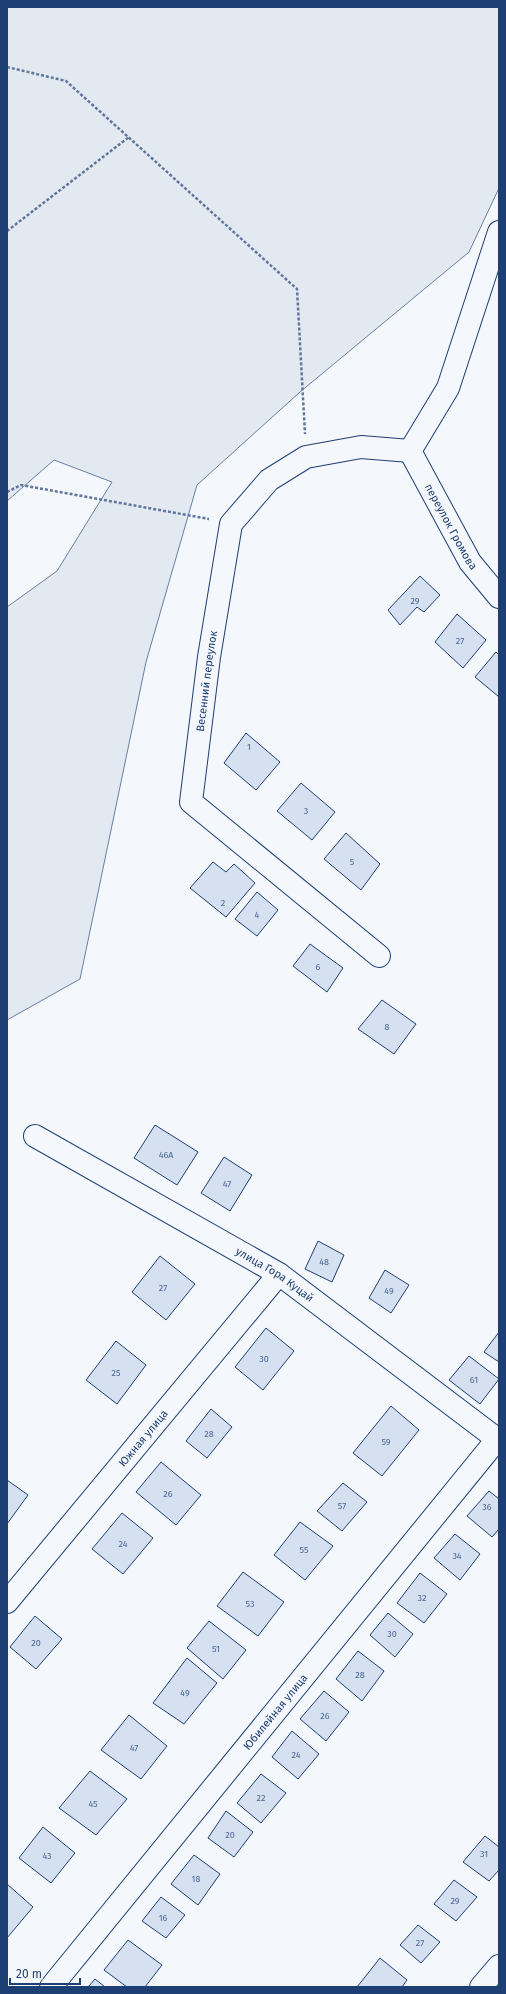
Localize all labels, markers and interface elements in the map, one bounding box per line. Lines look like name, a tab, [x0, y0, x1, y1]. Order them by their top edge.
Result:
street label: переулок Громова	[422, 481, 480, 572]
house number: 29	[410, 596, 420, 606]
street label: Весенний переулок	[193, 629, 220, 732]
house number: 27	[456, 636, 464, 646]
house number: 1	[247, 742, 251, 752]
house number: 3	[304, 806, 308, 816]
house number: 5	[350, 857, 355, 867]
house number: 2	[221, 898, 225, 908]
house number: 4	[255, 910, 260, 920]
house number: 6	[316, 962, 321, 972]
house number: 8	[385, 1022, 390, 1032]
house number: 46А	[159, 1150, 174, 1160]
house number: 47	[223, 1179, 231, 1189]
street label: улица Гора Куцай	[233, 1244, 316, 1305]
house number: 48	[319, 1257, 329, 1267]
house number: 27	[159, 1283, 167, 1293]
house number: 49	[384, 1286, 394, 1296]
house number: 30	[259, 1354, 269, 1364]
house number: 25	[112, 1368, 121, 1378]
house number: 61	[470, 1375, 478, 1385]
street label: Южная улица	[116, 1407, 170, 1469]
house number: 28	[204, 1429, 214, 1439]
house number: 59	[381, 1437, 391, 1447]
house number: 26	[163, 1489, 173, 1499]
house number: 57	[338, 1501, 346, 1511]
house number: 36	[482, 1502, 492, 1512]
house number: 24	[118, 1539, 128, 1549]
house number: 55	[300, 1545, 309, 1555]
house number: 34	[452, 1551, 462, 1561]
house number: 32	[418, 1593, 426, 1603]
house number: 53	[246, 1599, 254, 1609]
house number: 30	[387, 1629, 397, 1639]
house number: 20	[31, 1638, 41, 1648]
house number: 51	[212, 1644, 220, 1654]
house number: 28	[355, 1670, 365, 1680]
street label: Юбилейная улица	[240, 1671, 310, 1752]
house number: 49	[180, 1688, 190, 1698]
house number: 26	[320, 1711, 330, 1721]
house number: 47	[130, 1743, 138, 1753]
house number: 24	[291, 1750, 301, 1760]
house number: 22	[257, 1793, 265, 1803]
house number: 45	[88, 1799, 98, 1809]
house number: 20	[225, 1830, 235, 1840]
house number: 31	[480, 1849, 488, 1859]
house number: 43	[42, 1851, 52, 1861]
house number: 18	[192, 1874, 200, 1884]
house number: 29	[450, 1896, 460, 1906]
house number: 16	[159, 1913, 168, 1923]
house number: 27	[416, 1938, 424, 1948]
scale bar	[10, 1960, 80, 1986]
text: 20 m	[16, 1967, 42, 1981]

